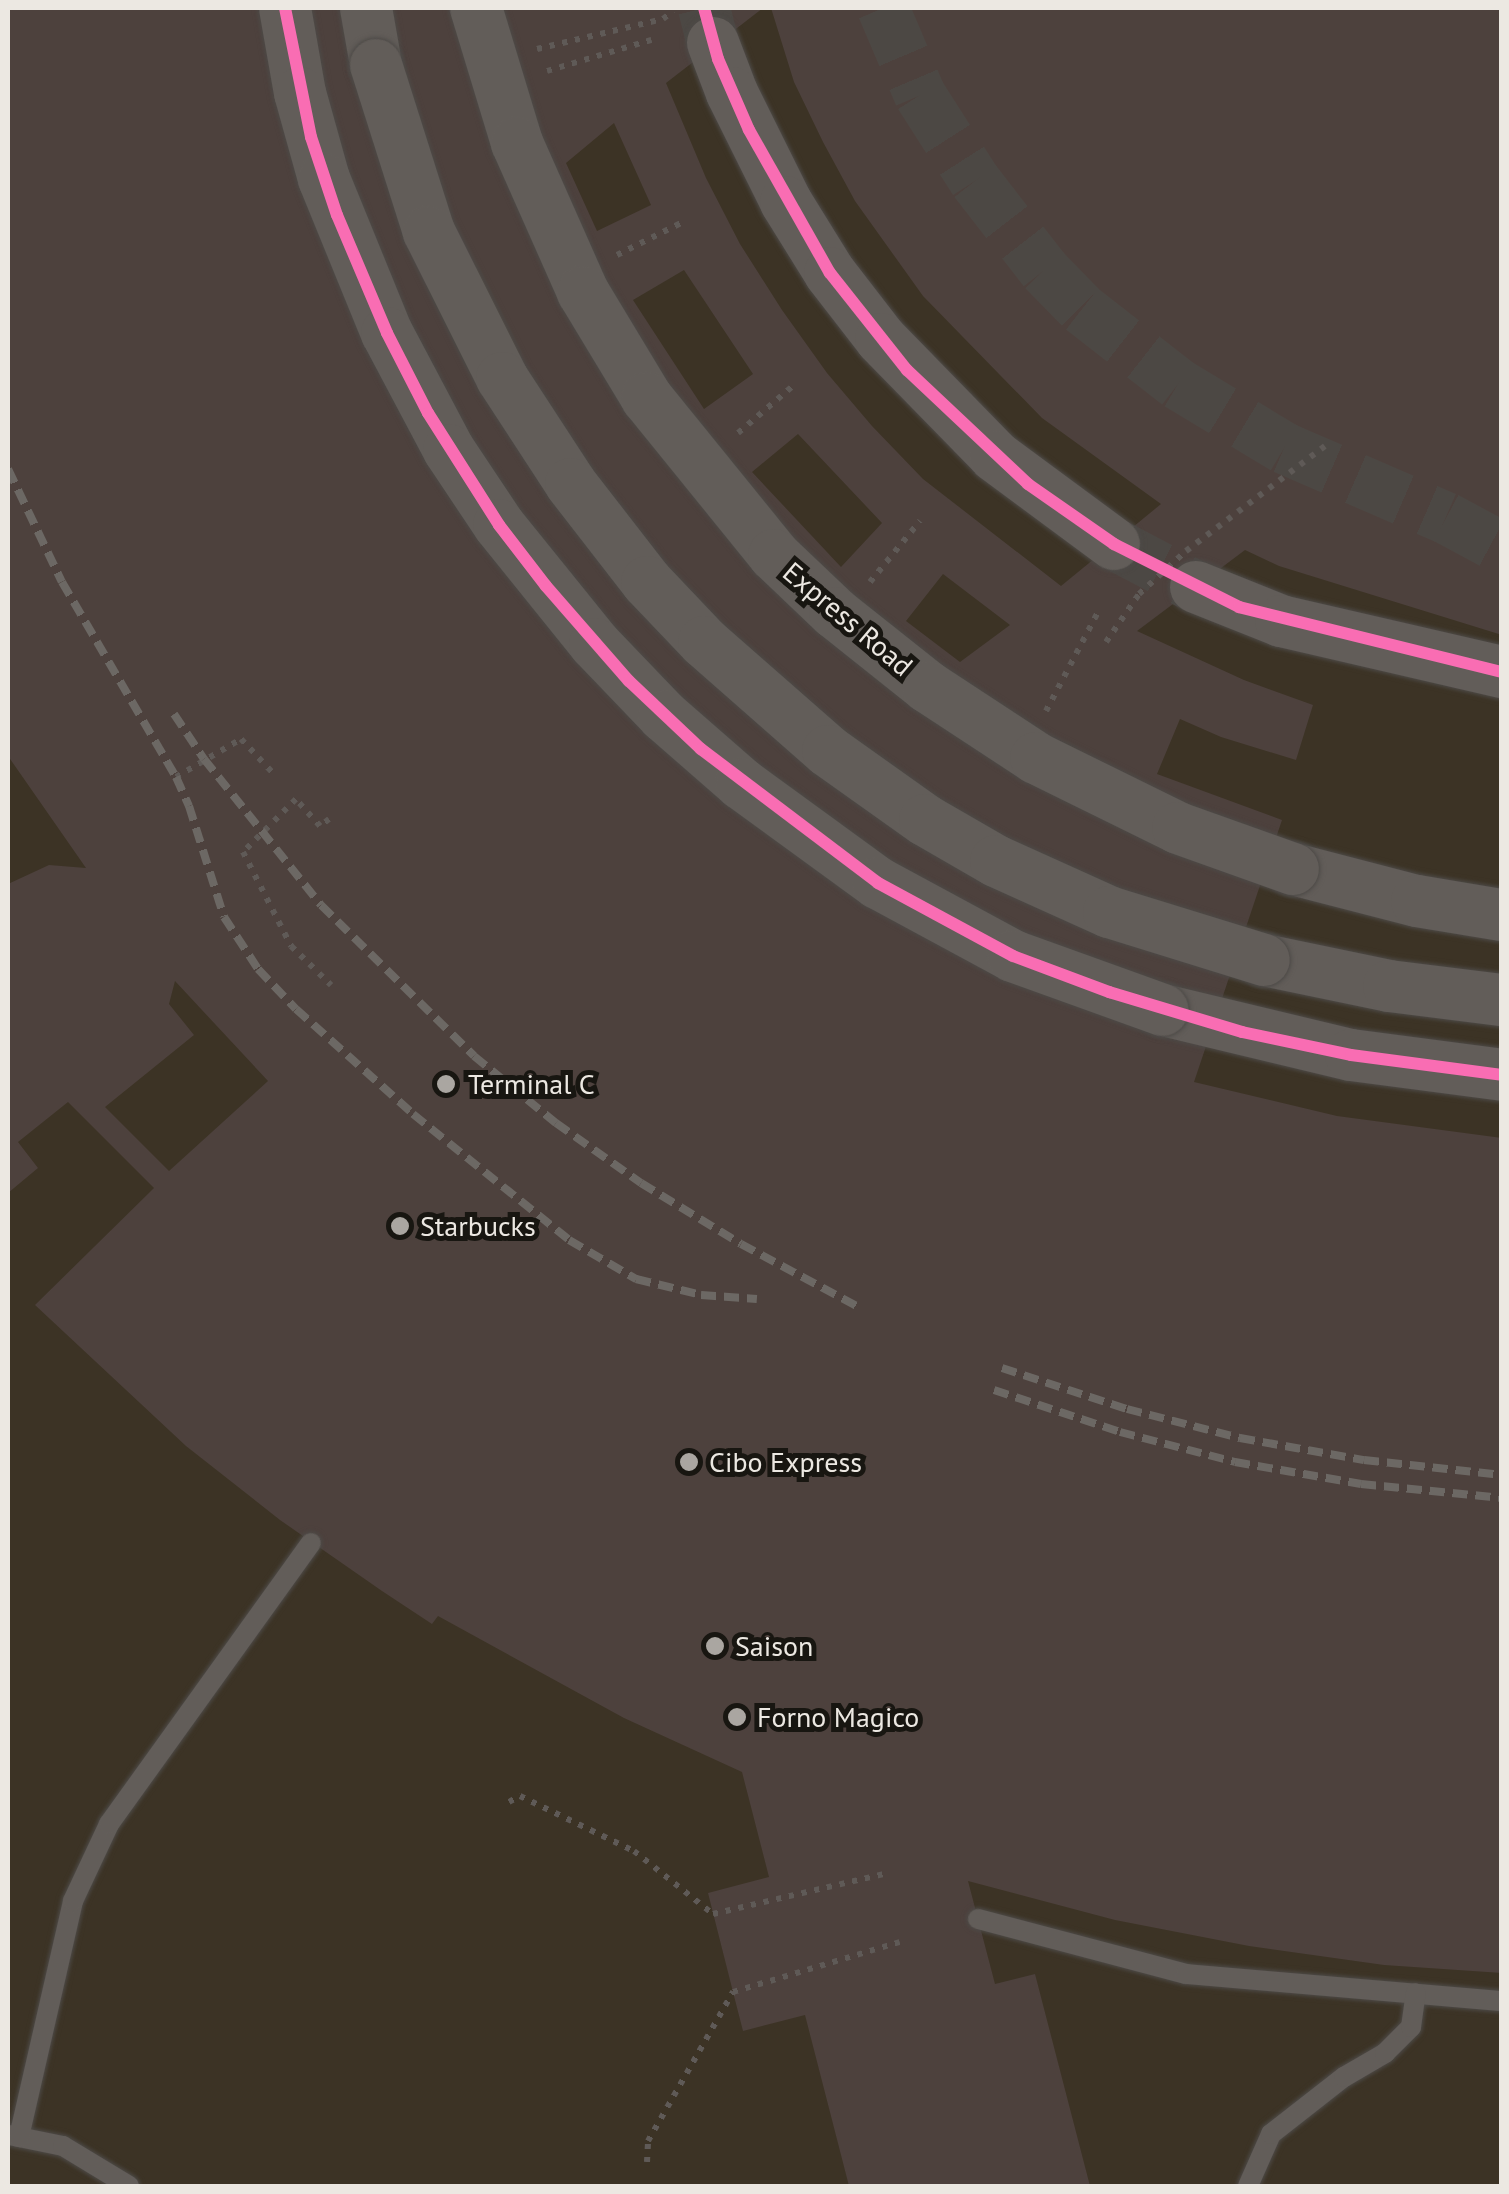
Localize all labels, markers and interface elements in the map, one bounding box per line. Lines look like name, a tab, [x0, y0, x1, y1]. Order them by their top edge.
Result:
street label: Express Road	[776, 555, 920, 683]
place label: Terminal C	[468, 1067, 595, 1101]
marker: Terminal C	[433, 1071, 459, 1097]
place label: Starbucks	[420, 1209, 536, 1243]
marker: Starbucks	[389, 1215, 411, 1237]
place label: Cibo Express	[709, 1445, 862, 1479]
marker: Cibo Express	[678, 1451, 700, 1473]
place label: Saison	[735, 1629, 813, 1663]
marker: Saison	[704, 1635, 726, 1657]
place label: Forno Magico	[757, 1700, 919, 1734]
marker: Forno Magico	[726, 1706, 748, 1728]

